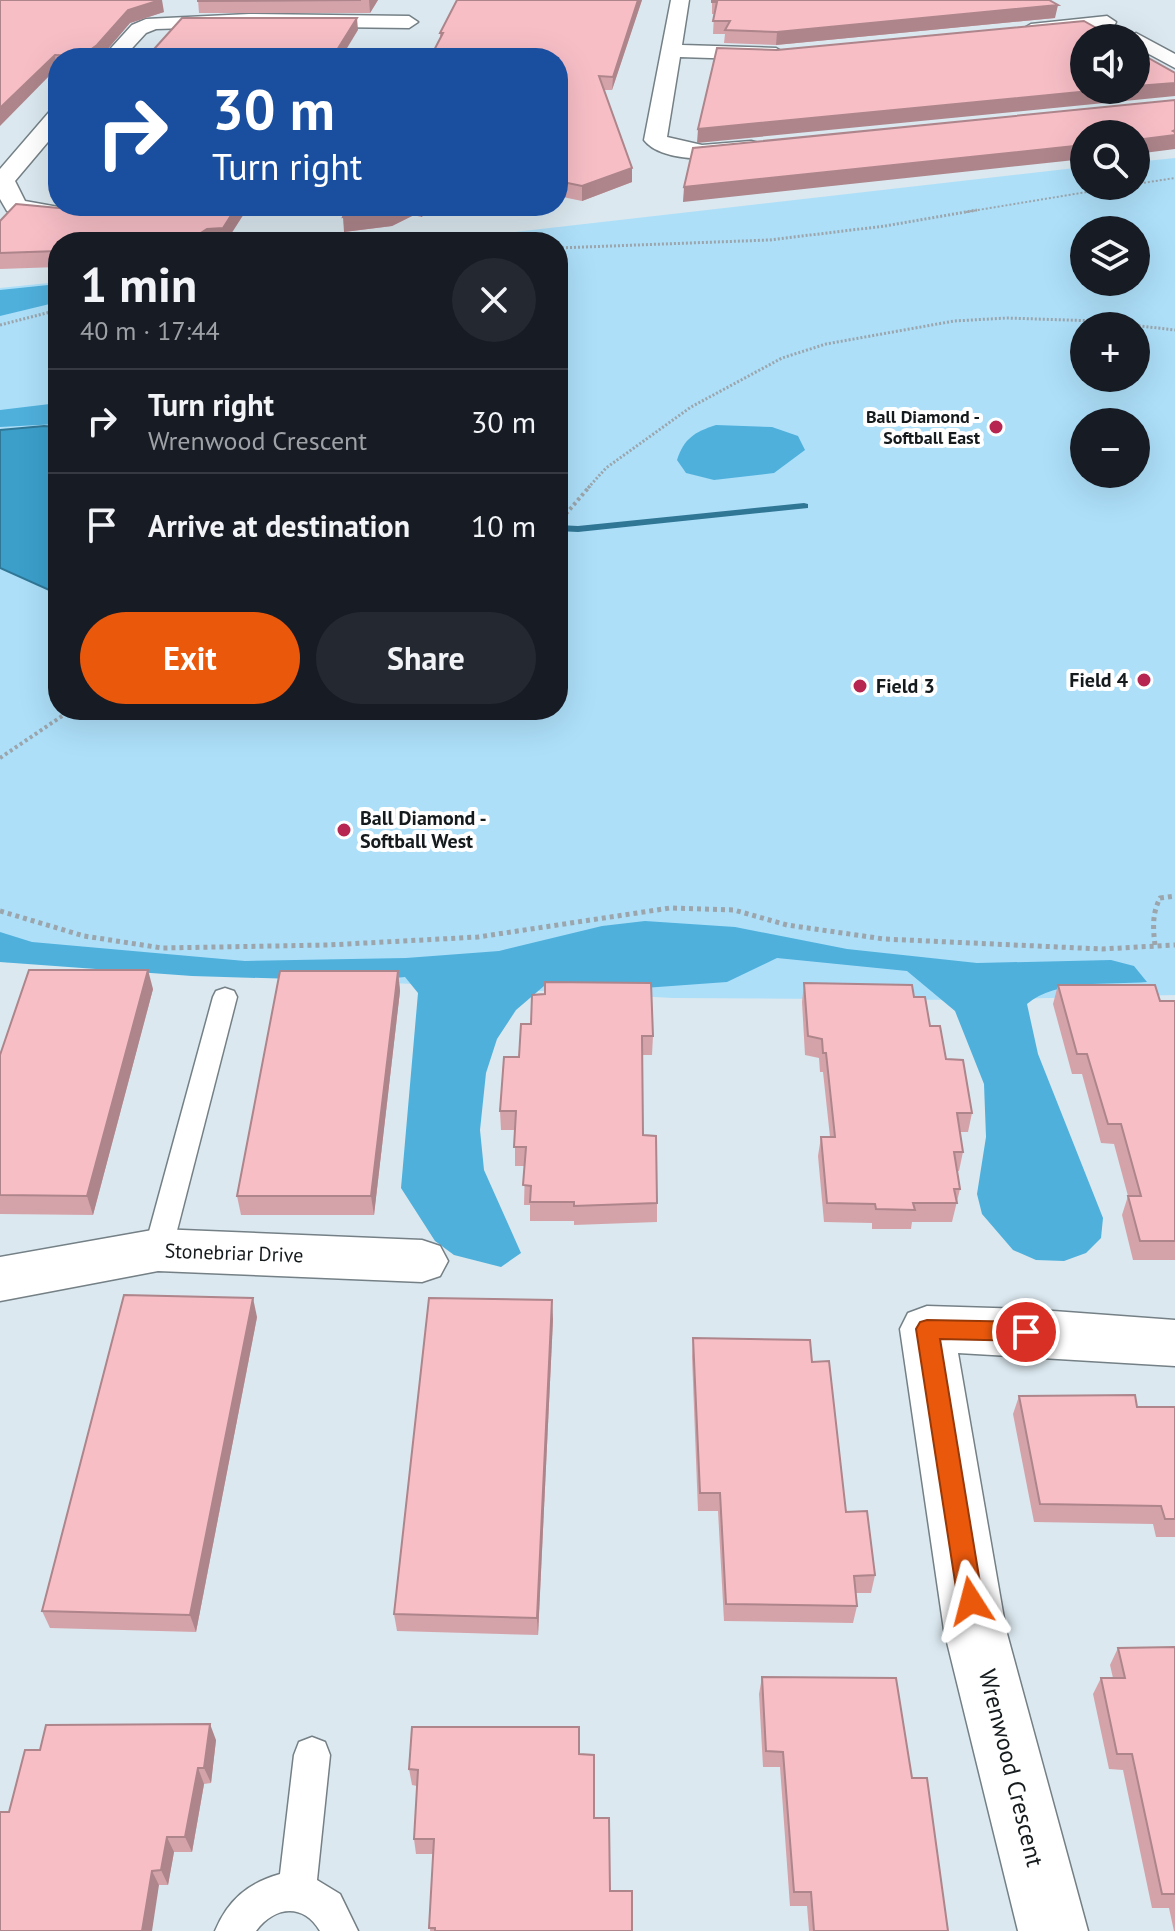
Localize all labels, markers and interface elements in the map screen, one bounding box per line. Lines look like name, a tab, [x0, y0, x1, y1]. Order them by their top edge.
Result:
map controls	[1070, 24, 1150, 488]
button: sound	[1070, 24, 1150, 104]
text: 30 m	[212, 73, 335, 145]
icon: right	[80, 80, 184, 184]
button: search	[1070, 120, 1150, 200]
text: Turn right	[212, 143, 362, 190]
button: layers	[1070, 216, 1150, 296]
text: 1 min	[80, 253, 197, 315]
button: close	[452, 258, 536, 342]
button: +	[1070, 312, 1150, 392]
text: 40 m · 17:44	[80, 314, 220, 347]
text: Turn right	[148, 385, 274, 424]
icon: right	[80, 399, 124, 443]
text: 30 m	[471, 402, 536, 441]
place label: Ball Diamond - Softball East	[866, 405, 981, 449]
button: −	[1070, 408, 1150, 488]
marker: Ball Diamond - Softball East	[987, 418, 1005, 436]
text: Wrenwood Crescent	[148, 424, 367, 457]
icon: arrive	[80, 503, 124, 547]
text: Arrive at destination	[148, 506, 410, 545]
text: 10 m	[471, 506, 536, 545]
button: Exit	[80, 612, 300, 704]
button: Share	[316, 612, 536, 704]
place label: Field 4	[1069, 667, 1129, 693]
marker: Field 4	[1135, 671, 1153, 689]
place label: Field 3	[876, 673, 935, 699]
marker: Field 3	[851, 677, 869, 695]
place label: Ball Diamond - Softball West	[360, 805, 487, 854]
marker: Ball Diamond - Softball West	[335, 821, 353, 839]
street label: Stonebriar Drive	[164, 1238, 304, 1268]
pin	[992, 1298, 1060, 1366]
icon: arrive	[1004, 1310, 1048, 1354]
position arrow	[929, 1559, 1013, 1643]
street label: Wrenwood Crescent	[972, 1666, 1051, 1870]

